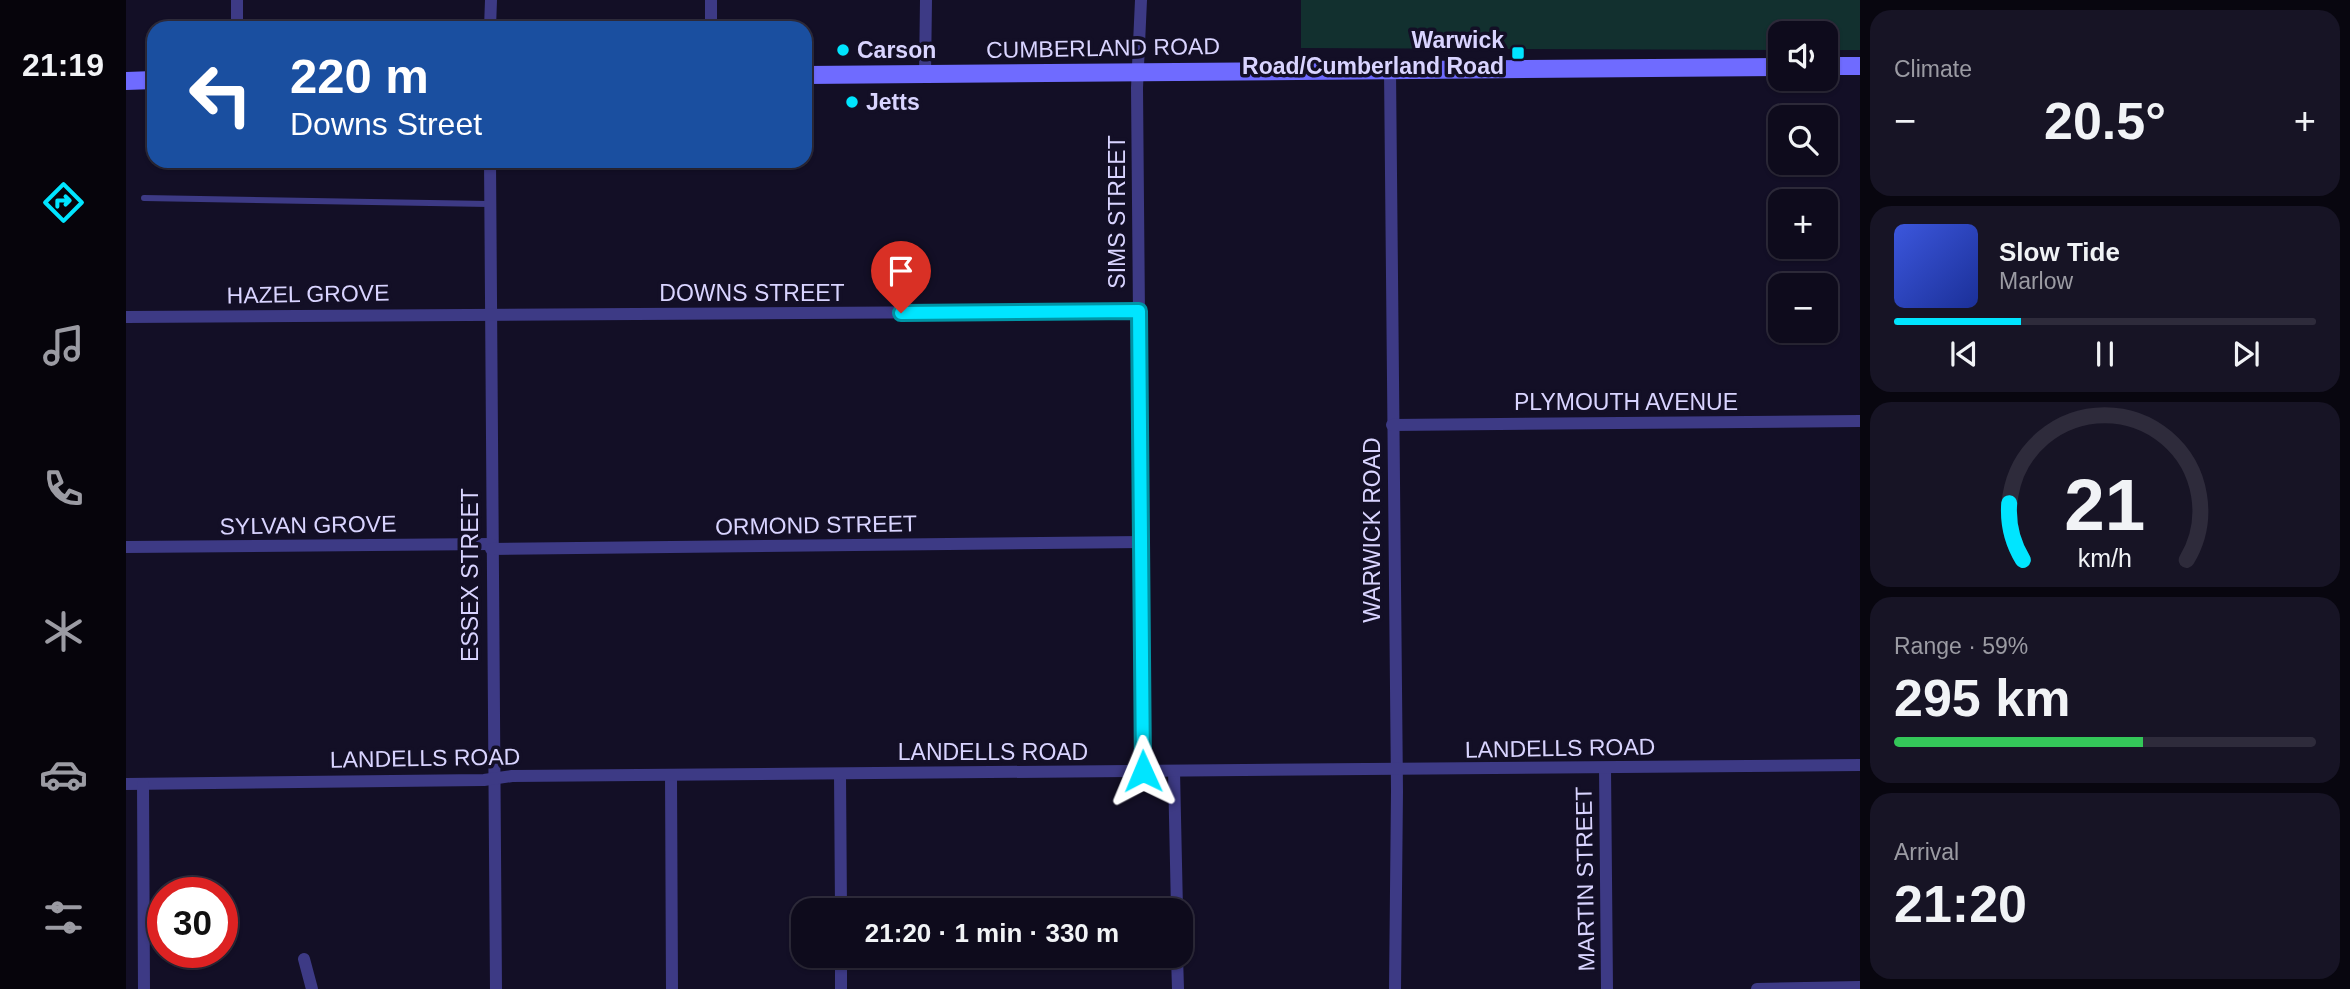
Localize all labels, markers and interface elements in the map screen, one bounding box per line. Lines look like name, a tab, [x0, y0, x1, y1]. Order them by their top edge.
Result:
map controls	[1768, 21, 1838, 343]
button: sound	[1768, 21, 1838, 91]
place label: Warwick Road/Cumberland Road	[1242, 27, 1504, 79]
street label: CUMBERLAND ROAD	[986, 33, 1220, 63]
place label: Carson	[857, 37, 936, 63]
marker: Carson	[835, 42, 851, 58]
marker: Warwick Road/Cumberland Road	[1510, 45, 1526, 61]
text: 21:19	[22, 47, 104, 83]
icon: left	[175, 49, 266, 140]
text: 220 m	[290, 49, 429, 103]
text: Climate	[1894, 56, 1972, 82]
place label: Jetts	[866, 89, 920, 115]
text: 20.5°	[2044, 92, 2166, 150]
marker: Jetts	[844, 94, 860, 110]
text: −	[1894, 100, 1916, 142]
text: +	[2294, 100, 2316, 142]
button: search	[1768, 105, 1838, 175]
text: Downs Street	[290, 106, 482, 142]
street label: SIMS STREET	[1104, 135, 1130, 289]
icon: directions	[39, 178, 88, 227]
button: +	[1768, 189, 1838, 259]
text: Slow Tide	[1999, 237, 2120, 267]
pin	[871, 241, 931, 313]
icon: arrive	[882, 252, 920, 290]
text: Marlow	[1999, 268, 2073, 294]
button: −	[1768, 273, 1838, 343]
street label: HAZEL GROVE	[226, 280, 390, 308]
street label: DOWNS STREET	[659, 280, 845, 306]
icon: music	[39, 321, 88, 370]
icon: previous	[1945, 335, 1983, 373]
icon: pause	[2086, 335, 2124, 373]
icon: next	[2227, 335, 2265, 373]
street label: PLYMOUTH AVENUE	[1514, 389, 1738, 415]
street label: WARWICK ROAD	[1359, 437, 1385, 623]
icon: phone	[39, 464, 88, 513]
text: 21	[2065, 465, 2145, 546]
street label: ESSEX STREET	[457, 488, 483, 662]
street label: SYLVAN GROVE	[219, 510, 397, 540]
street label: ORMOND STREET	[715, 510, 917, 540]
text: km/h	[2078, 544, 2132, 572]
icon: climate	[39, 607, 88, 656]
text: Range · 59%	[1894, 633, 2028, 659]
text: 295 km	[1894, 669, 2070, 727]
street label: LANDELLS ROAD	[1465, 733, 1655, 763]
position arrow	[1106, 734, 1180, 808]
street label: LANDELLS ROAD	[898, 739, 1088, 765]
street label: LANDELLS ROAD	[330, 743, 520, 773]
icon: car	[39, 750, 88, 799]
street label: MARTIN STREET	[1570, 786, 1600, 972]
text: Arrival	[1894, 839, 1959, 865]
text: 21:20	[1894, 875, 2027, 933]
speed limit sign: 30	[147, 877, 238, 968]
icon: filters	[39, 893, 88, 942]
text: 21:20 · 1 min · 330 m	[865, 918, 1119, 948]

